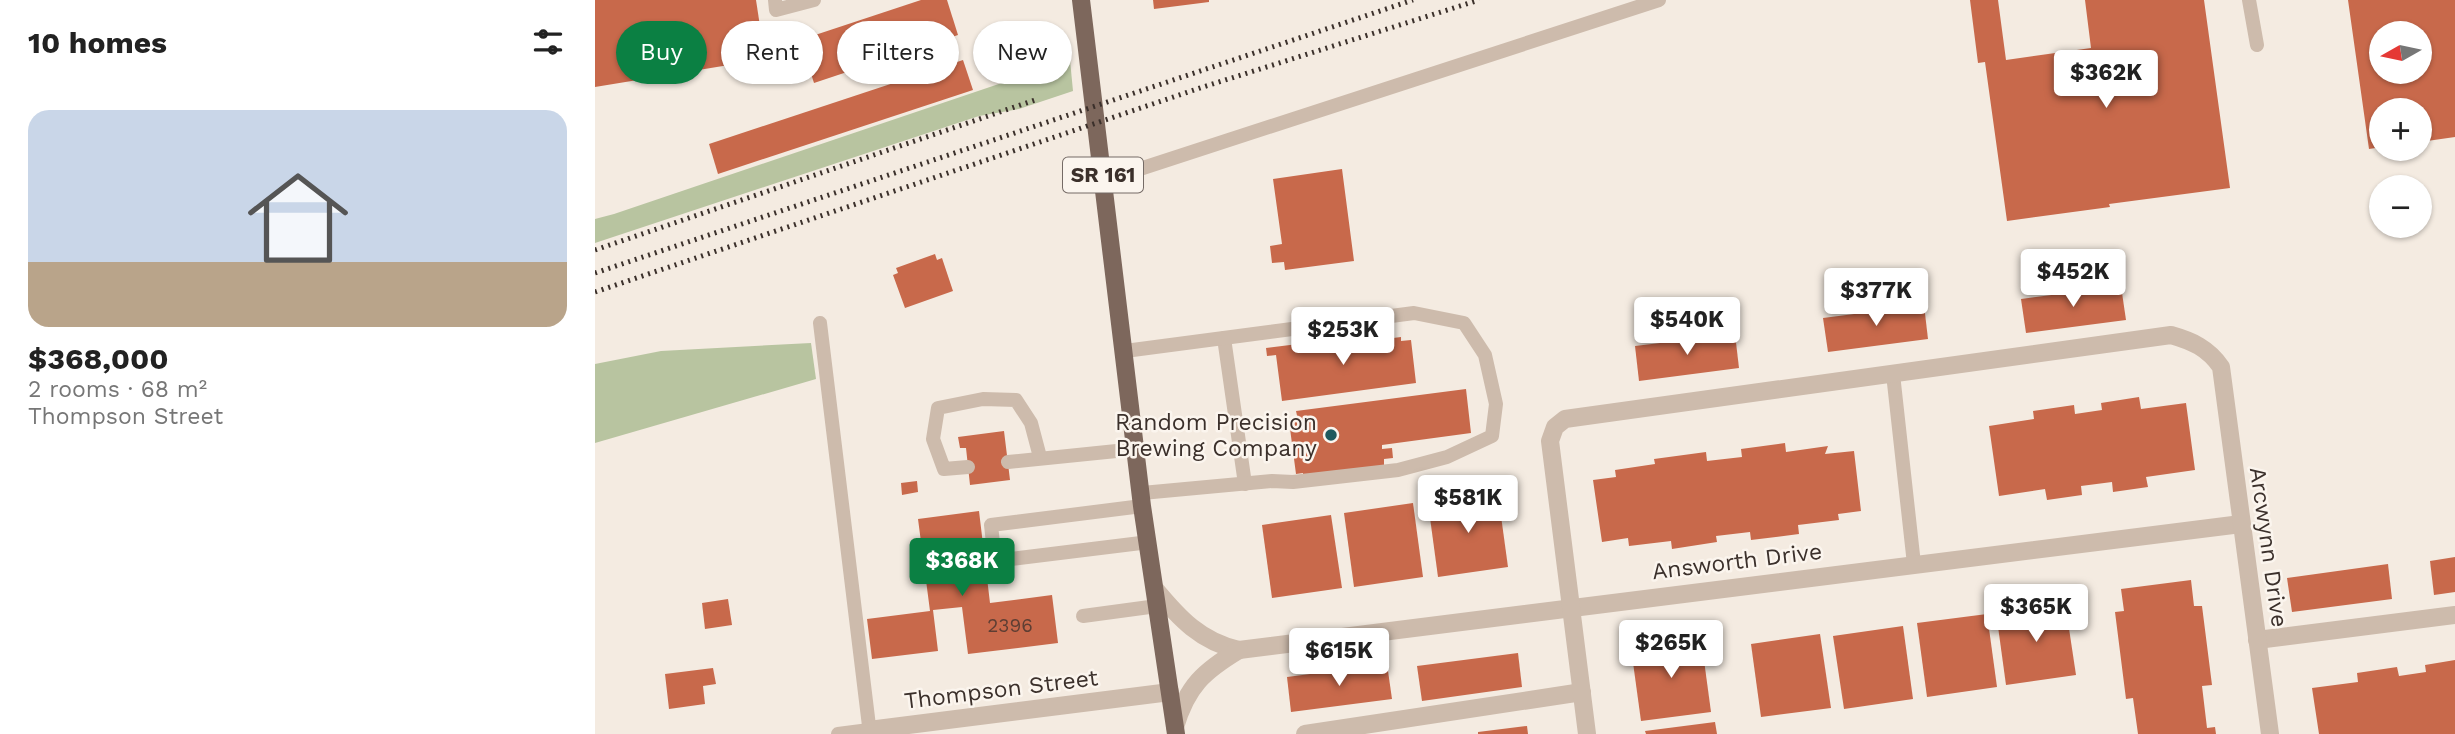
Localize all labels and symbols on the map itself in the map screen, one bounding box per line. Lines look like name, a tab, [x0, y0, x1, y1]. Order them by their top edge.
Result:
north arrow	[2369, 21, 2433, 84]
pin: $362K	[2057, 50, 2155, 110]
road number: SR 161	[1063, 158, 1143, 192]
pin: $452K	[2024, 250, 2122, 309]
pin: $377K	[1827, 268, 1925, 328]
pin: $540K	[1638, 298, 1736, 357]
pin: $253K	[1294, 308, 1392, 367]
place label: Random Precision Brewing Company	[1115, 409, 1317, 462]
marker: Random Precision Brewing Company	[1323, 427, 1339, 443]
street label: Arcwynn Drive	[2244, 465, 2293, 629]
pin: $581K	[1419, 476, 1517, 535]
pin: $368K	[913, 538, 1011, 598]
street label: Answorth Drive	[1650, 538, 1824, 585]
pin: $365K	[1987, 584, 2085, 644]
house number: 2396	[987, 614, 1033, 637]
pin: $265K	[1622, 620, 1720, 680]
pin: $615K	[1290, 628, 1388, 688]
street label: Thompson Street	[903, 664, 1100, 715]

